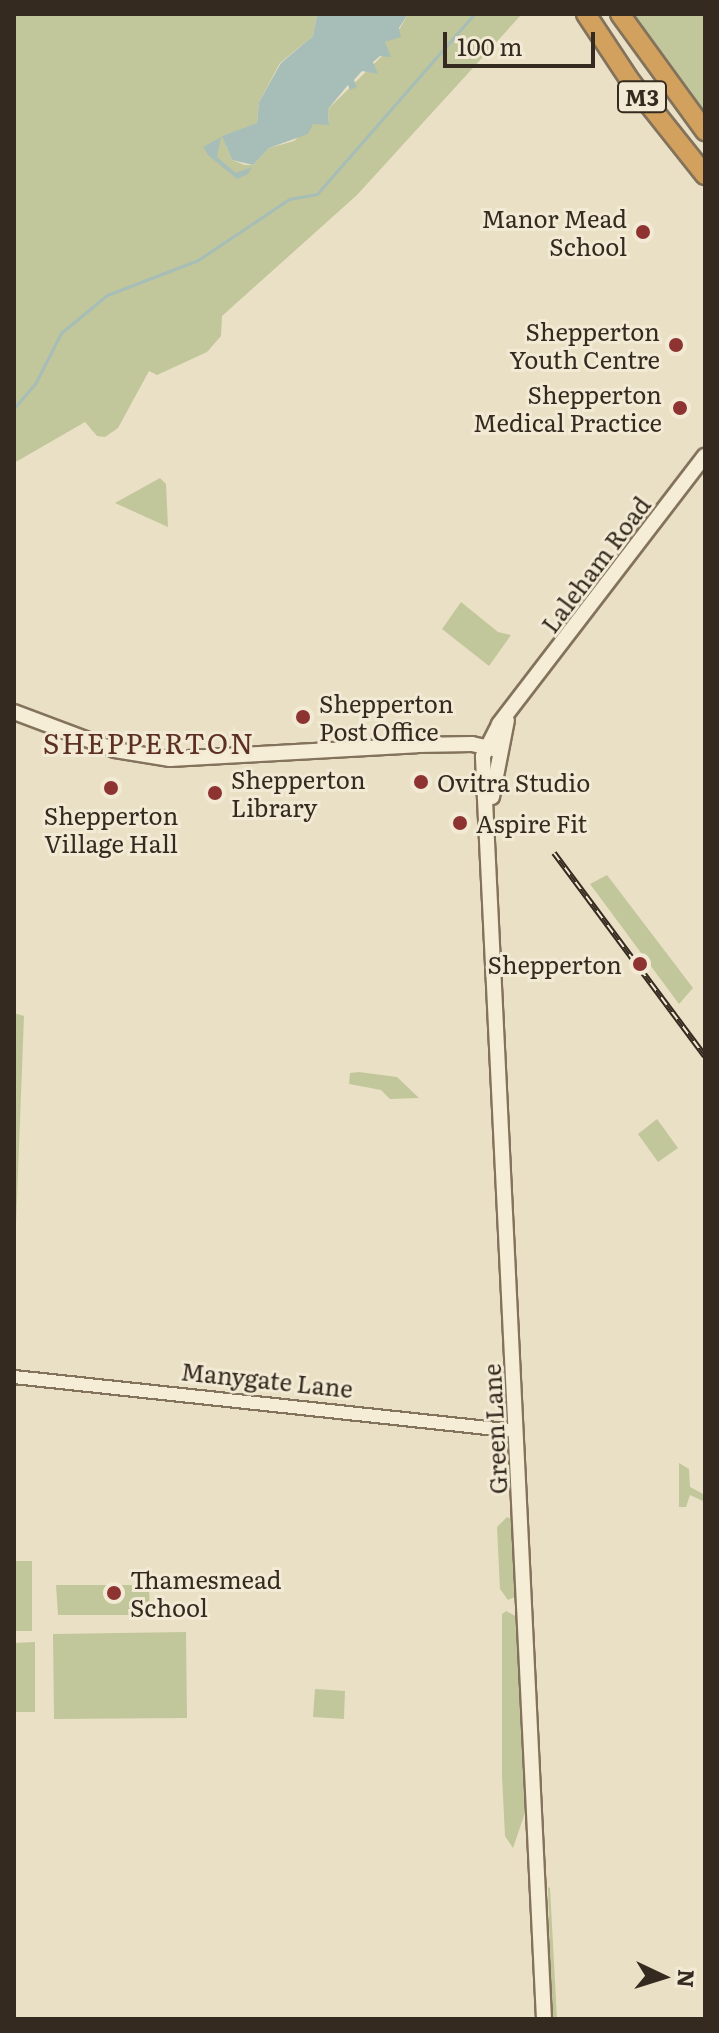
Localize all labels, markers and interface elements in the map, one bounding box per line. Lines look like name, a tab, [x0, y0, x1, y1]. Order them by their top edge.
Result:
scale bar	[447, 16, 599, 66]
text: 100 m	[457, 28, 523, 63]
road number: M3	[616, 79, 668, 115]
place label: Manor Mead School	[481, 204, 627, 260]
marker: Manor Mead School	[634, 223, 652, 241]
place label: Shepperton Youth Centre	[509, 317, 660, 373]
marker: Shepperton Youth Centre	[667, 336, 685, 354]
place label: Shepperton Medical Practice	[473, 380, 662, 436]
marker: Shepperton Medical Practice	[669, 397, 691, 419]
street label: Laleham Road	[534, 490, 656, 638]
place label: Shepperton Post Office	[319, 689, 454, 745]
marker: Shepperton Post Office	[294, 708, 312, 726]
district label: SHEPPERTON	[43, 725, 255, 759]
place label: Shepperton Library	[231, 765, 366, 821]
place label: Ovitra Studio	[437, 768, 590, 796]
marker: Ovitra Studio	[412, 773, 430, 791]
marker: Shepperton Village Hall	[102, 779, 120, 797]
marker: Shepperton Library	[206, 784, 224, 802]
place label: Shepperton Village Hall	[44, 801, 178, 857]
place label: Aspire Fit	[476, 809, 587, 837]
marker: Aspire Fit	[451, 814, 469, 832]
place label: Shepperton	[487, 950, 622, 978]
marker: Shepperton	[629, 953, 651, 975]
street label: Manygate Lane	[180, 1356, 354, 1402]
street label: Green Lane	[476, 1363, 512, 1495]
place label: Thamesmead School	[130, 1565, 281, 1621]
marker: Thamesmead School	[105, 1584, 123, 1602]
north arrow	[623, 1937, 703, 2017]
text: N	[670, 1968, 705, 1989]

